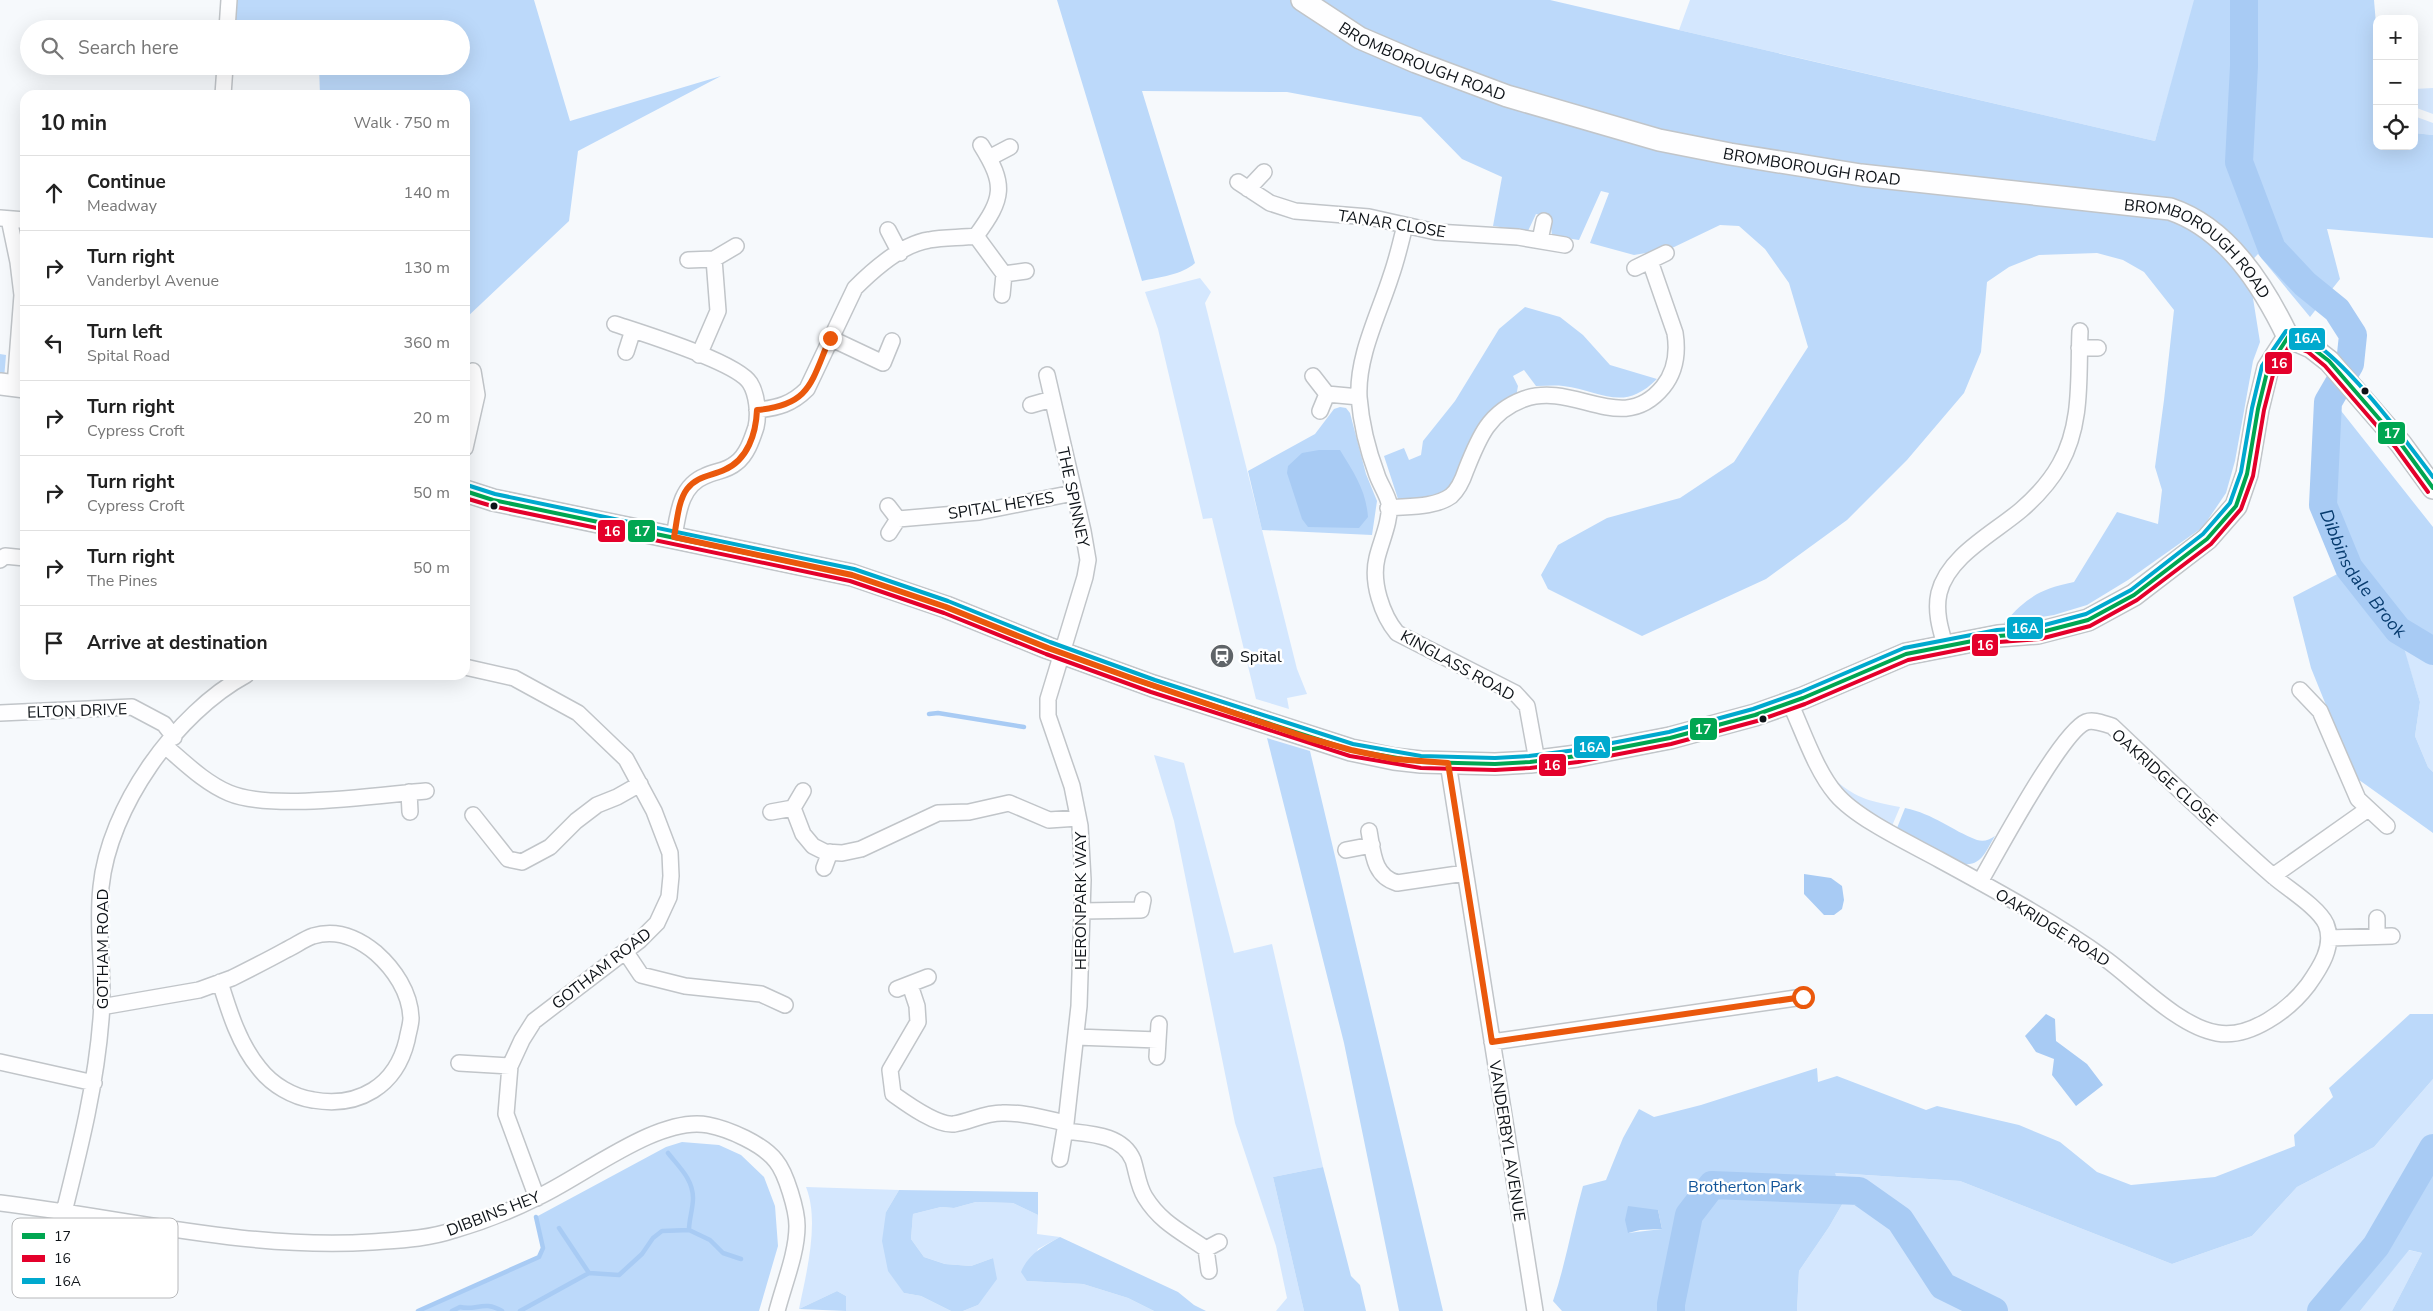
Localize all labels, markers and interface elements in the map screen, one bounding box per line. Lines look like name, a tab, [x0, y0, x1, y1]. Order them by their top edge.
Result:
map controls	[2373, 15, 2418, 150]
button: +	[2373, 15, 2418, 60]
street label: BROMBOROUGH ROAD	[1334, 17, 1509, 107]
search box	[20, 20, 470, 75]
icon: search	[38, 34, 66, 62]
text: Search here	[78, 35, 179, 61]
button: −	[2373, 60, 2418, 105]
button: locate	[2373, 105, 2418, 150]
text: 10 min	[40, 109, 107, 137]
text: Walk · 750 m	[354, 112, 450, 134]
street label: BROMBOROUGH ROAD	[1721, 143, 1902, 191]
text: Continue	[87, 169, 166, 195]
icon: ahead	[40, 179, 68, 207]
text: 140 m	[403, 182, 450, 204]
street label: BROMBOROUGH ROAD	[2123, 194, 2275, 303]
text: Meadway	[87, 195, 157, 217]
street label: TANAR CLOSE	[1336, 205, 1447, 243]
text: Turn right	[87, 244, 174, 270]
icon: right	[40, 254, 68, 282]
text: 130 m	[403, 257, 450, 279]
text: Vanderbyl Avenue	[87, 270, 219, 292]
text: Turn left	[87, 319, 162, 345]
route end	[819, 327, 842, 350]
line badge: 16A	[2288, 327, 2326, 351]
icon: left	[40, 329, 68, 357]
text: 16A	[2293, 329, 2321, 348]
text: 360 m	[403, 332, 450, 354]
text: Spital Road	[87, 345, 170, 367]
line badge: 16	[2264, 351, 2293, 375]
text: 16	[2271, 354, 2287, 373]
unlabelled marker	[2360, 386, 2370, 396]
text: Turn right	[87, 394, 174, 420]
icon: right	[40, 404, 68, 432]
text: 20 m	[413, 407, 450, 429]
text: Cypress Croft	[87, 420, 184, 442]
line badge: 17	[2377, 421, 2406, 445]
text: 17	[2384, 424, 2400, 443]
street label: THE SPINNEY	[1052, 445, 1094, 550]
text: Turn right	[87, 469, 174, 495]
icon: right	[40, 479, 68, 507]
text: 50 m	[413, 482, 450, 504]
street label: SPITAL HEYES	[947, 487, 1056, 525]
text: Cypress Croft	[87, 495, 184, 517]
unlabelled marker	[489, 501, 499, 511]
water label: Dibbinsdale Brook	[2314, 505, 2411, 644]
line badge: 16	[597, 519, 626, 543]
line badge: 17	[627, 519, 656, 543]
text: 16	[604, 522, 620, 541]
text: 17	[634, 522, 650, 541]
text: Turn right	[87, 544, 174, 570]
icon: right	[40, 554, 68, 582]
text: 50 m	[413, 557, 450, 579]
text: The Pines	[87, 570, 157, 592]
line badge: 16A	[2006, 616, 2044, 640]
text: 16A	[2011, 619, 2039, 638]
street label: KINGLASS ROAD	[1396, 625, 1519, 706]
icon: arrive	[40, 629, 68, 657]
text: Arrive at destination	[87, 630, 268, 656]
line badge: 16	[1971, 633, 1999, 657]
text: 16	[1977, 636, 1993, 655]
station icon: Spital	[1209, 643, 1235, 669]
place label: Spital	[1240, 646, 1282, 668]
street label: ELTON DRIVE	[27, 698, 127, 724]
unlabelled marker	[1758, 714, 1768, 724]
line badge: 17	[1689, 717, 1718, 741]
text: 17	[1695, 720, 1711, 739]
street label: OAKRIDGE CLOSE	[2107, 724, 2222, 831]
line badge: 16A	[1573, 735, 1611, 759]
text: 16A	[1578, 738, 1606, 757]
line badge: 16	[1538, 753, 1567, 777]
text: 16	[1544, 756, 1560, 775]
street label: HERONPARK WAY	[1070, 831, 1092, 970]
street label: OAKRIDGE ROAD	[1991, 884, 2114, 972]
street label: GOTHAM ROAD	[92, 889, 114, 1009]
street label: GOTHAM ROAD	[547, 923, 656, 1015]
route start	[1792, 986, 1815, 1009]
street label: VANDERBYL AVENUE	[1483, 1058, 1531, 1223]
park label: Brotherton Park	[1688, 1176, 1803, 1198]
street label: DIBBINS HEY	[443, 1186, 544, 1242]
legend	[12, 1218, 178, 1298]
text: 17	[54, 1227, 71, 1246]
text: 16	[54, 1249, 71, 1268]
text: 16A	[54, 1272, 81, 1291]

